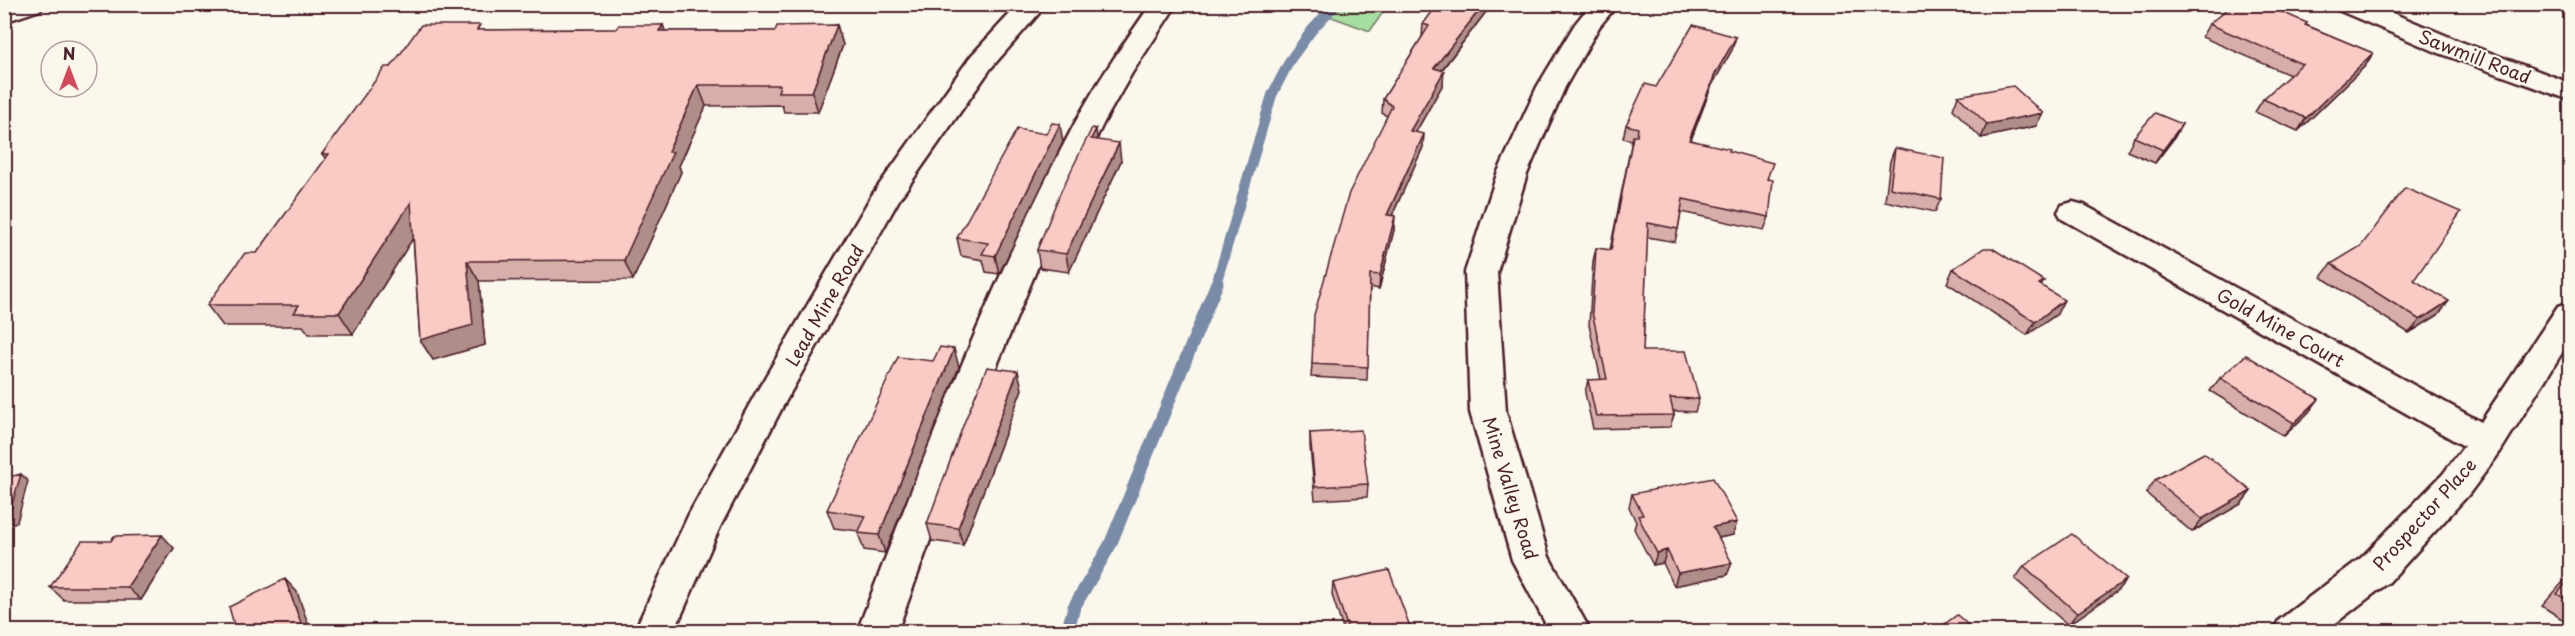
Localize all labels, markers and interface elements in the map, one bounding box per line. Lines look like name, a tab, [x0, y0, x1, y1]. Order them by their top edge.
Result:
street label: Sawmill Road	[2415, 22, 2535, 90]
north arrow	[39, 39, 99, 99]
text: N	[63, 41, 75, 65]
street label: Lead Mine Road	[778, 239, 870, 371]
street label: Gold Mine Court	[2212, 281, 2350, 373]
street label: Mine Valley Road	[1476, 413, 1546, 563]
street label: Prospector Place	[2366, 452, 2482, 576]

